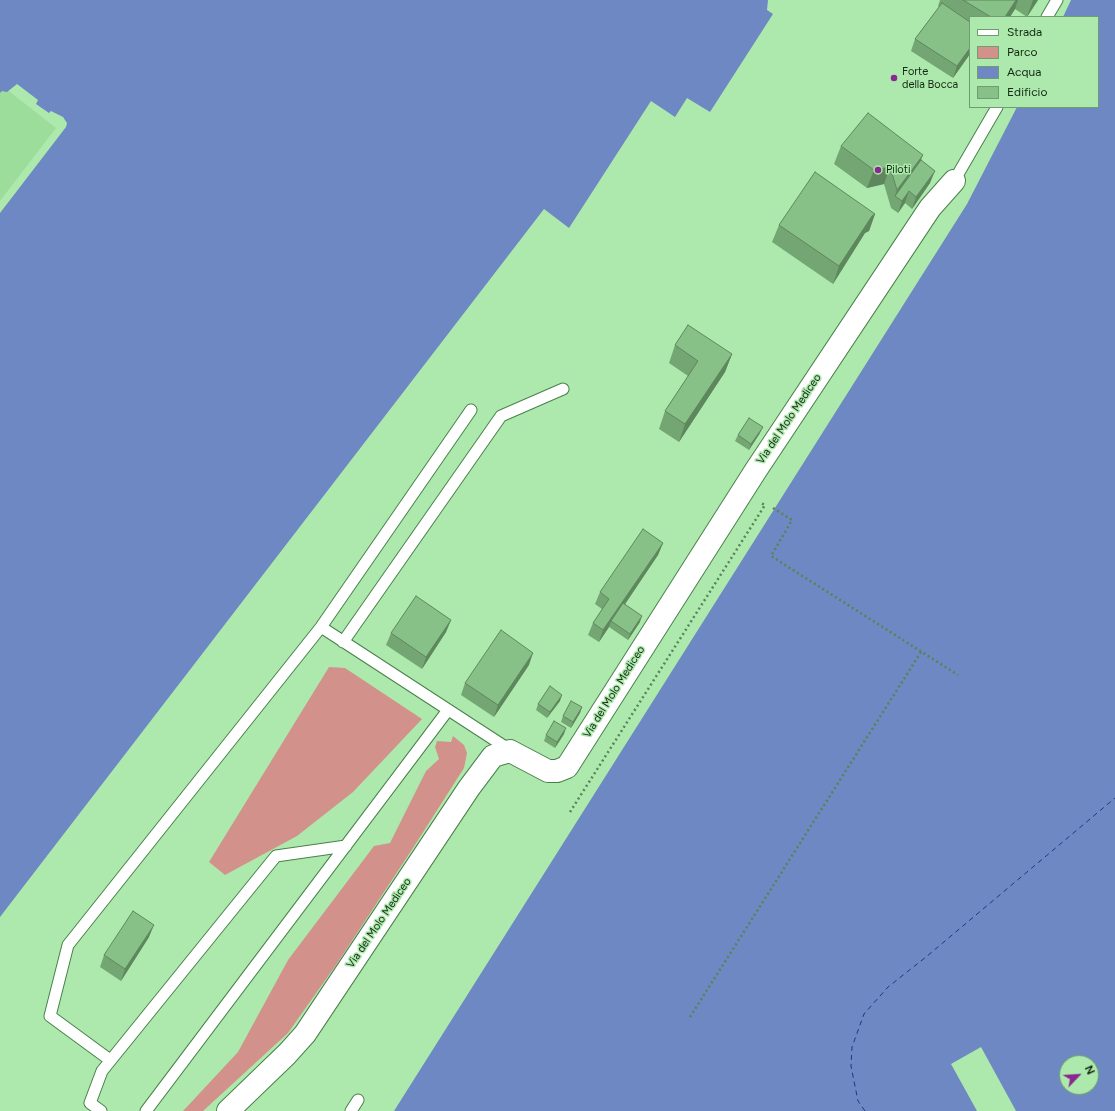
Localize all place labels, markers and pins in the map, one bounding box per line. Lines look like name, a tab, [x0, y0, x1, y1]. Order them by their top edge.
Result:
place label: Forte della Bocca	[902, 65, 958, 91]
marker: Forte della Bocca	[889, 73, 899, 83]
place label: Piloti	[886, 163, 910, 177]
marker: Piloti	[873, 165, 883, 175]

